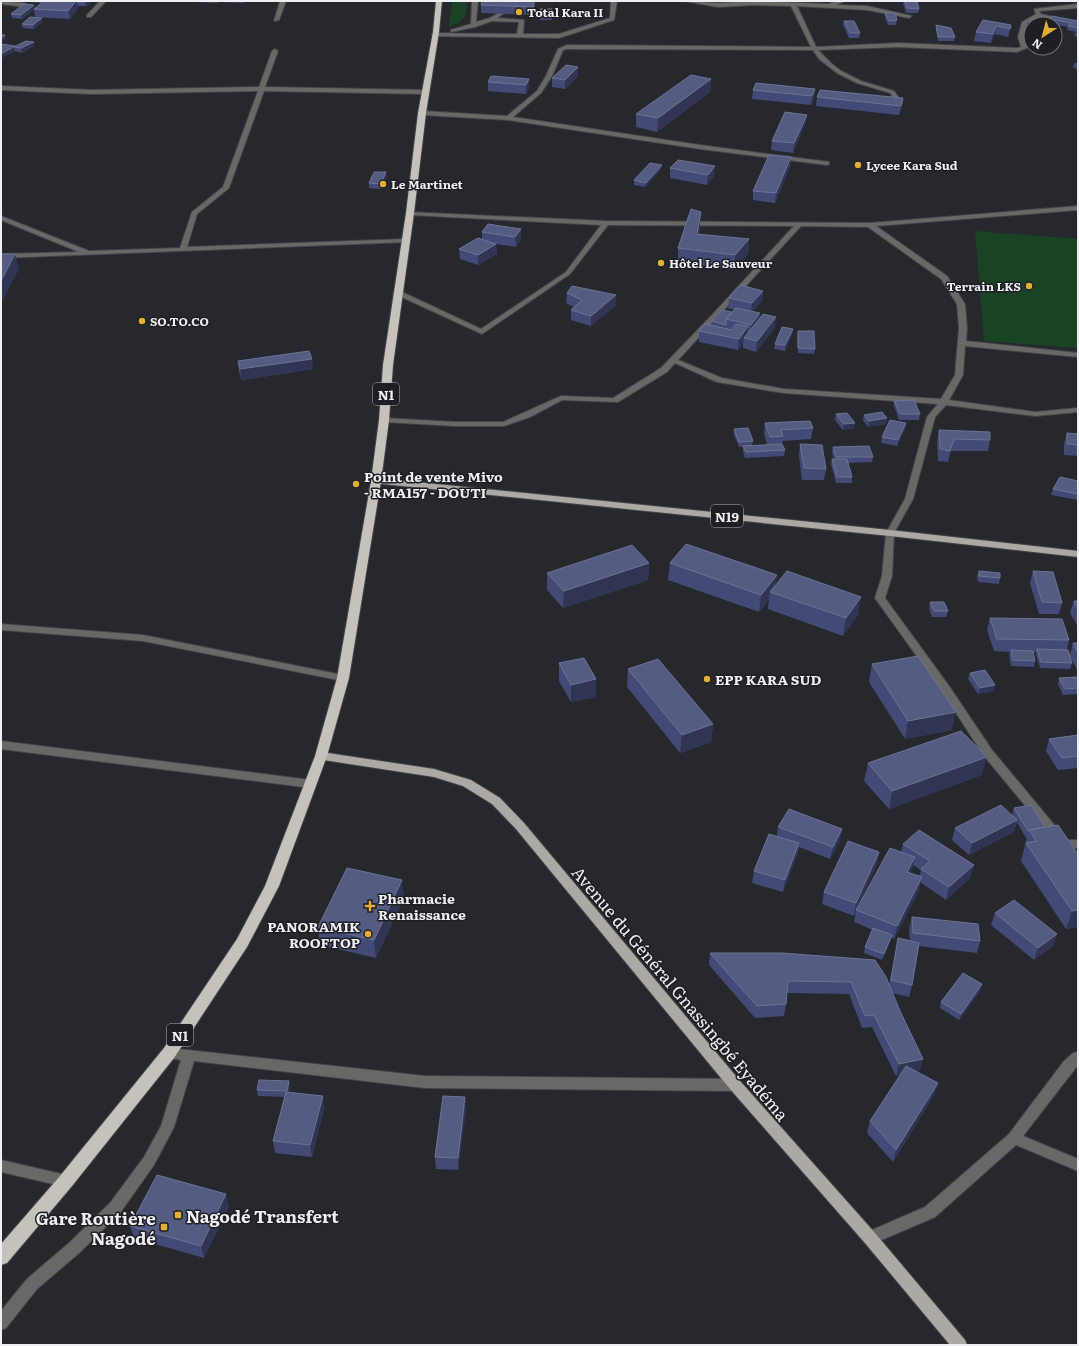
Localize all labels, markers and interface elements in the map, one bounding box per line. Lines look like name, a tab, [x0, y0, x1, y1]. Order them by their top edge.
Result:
place label: Total Kara II	[527, 3, 603, 21]
marker: Total Kara II	[514, 7, 524, 17]
north arrow	[1023, 16, 1063, 56]
text: N	[1028, 36, 1045, 54]
place label: Lycee Kara Sud	[866, 156, 958, 174]
marker: Lycee Kara Sud	[853, 160, 863, 170]
place label: Le Martinet	[391, 175, 464, 193]
marker: Le Martinet	[378, 179, 388, 189]
place label: Hôtel Le Sauveur	[669, 254, 773, 272]
marker: Hôtel Le Sauveur	[656, 258, 666, 268]
place label: Terrain LKS	[947, 277, 1021, 295]
marker: Terrain LKS	[1024, 281, 1034, 291]
place label: SO.TO.CO	[150, 312, 209, 330]
marker: SO.TO.CO	[137, 316, 147, 326]
road number: N1	[373, 383, 399, 405]
place label: Point de vente Mivo - RMA157 - DOUTI	[364, 466, 503, 502]
marker: Point de vente Mivo - RMA157 - DOUTI	[351, 479, 361, 489]
road number: N19	[711, 505, 743, 527]
place label: EPP KARA SUD	[715, 669, 821, 689]
marker: EPP KARA SUD	[702, 674, 712, 684]
street label: Avenue du Général Gnassingbé Eyadéma	[567, 860, 796, 1126]
place label: Pharmacie Renaissance	[378, 888, 466, 924]
marker: Pharmacie Renaissance	[365, 901, 375, 911]
place label: PANORAMIK ROOFTOP	[267, 916, 360, 952]
marker: PANORAMIK ROOFTOP	[363, 929, 373, 939]
road number: N1	[167, 1024, 193, 1046]
place label: Nagodé Transfert	[186, 1203, 339, 1228]
place label: Gare Routière Nagodé	[36, 1205, 156, 1250]
marker: Nagodé Transfert	[173, 1210, 183, 1220]
marker: Gare Routière Nagodé	[159, 1222, 169, 1232]

